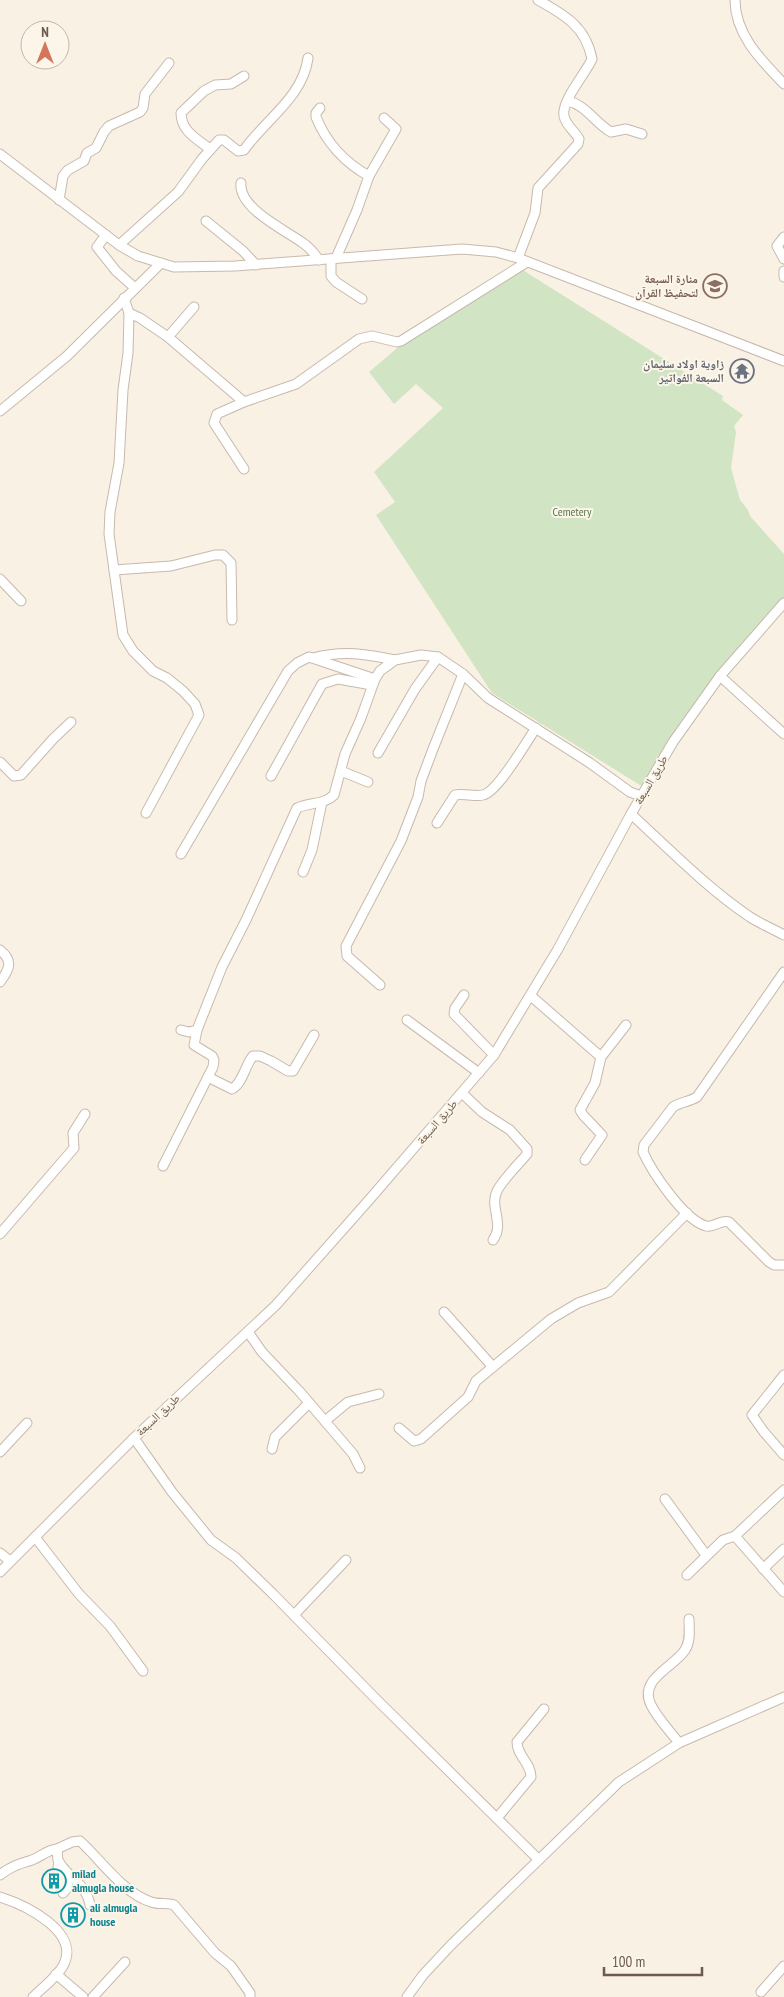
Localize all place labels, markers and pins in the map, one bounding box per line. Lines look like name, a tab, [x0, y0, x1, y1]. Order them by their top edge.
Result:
place label: منارة السبعة لتحفيظ القرآن	[635, 271, 698, 301]
school or university icon: منارة السبعة لتحفيظ القرآن	[702, 273, 728, 299]
place label: زاوية اولاد سليمان السبعة الفواتير	[643, 356, 724, 385]
temple icon: زاوية اولاد سليمان السبعة الفواتير	[729, 358, 755, 384]
place label: milad almugla house	[72, 1866, 134, 1895]
building icon: milad almugla house	[41, 1868, 67, 1894]
place label: ali almugla house	[90, 1900, 137, 1929]
building icon: ali almugla house	[60, 1902, 86, 1928]

